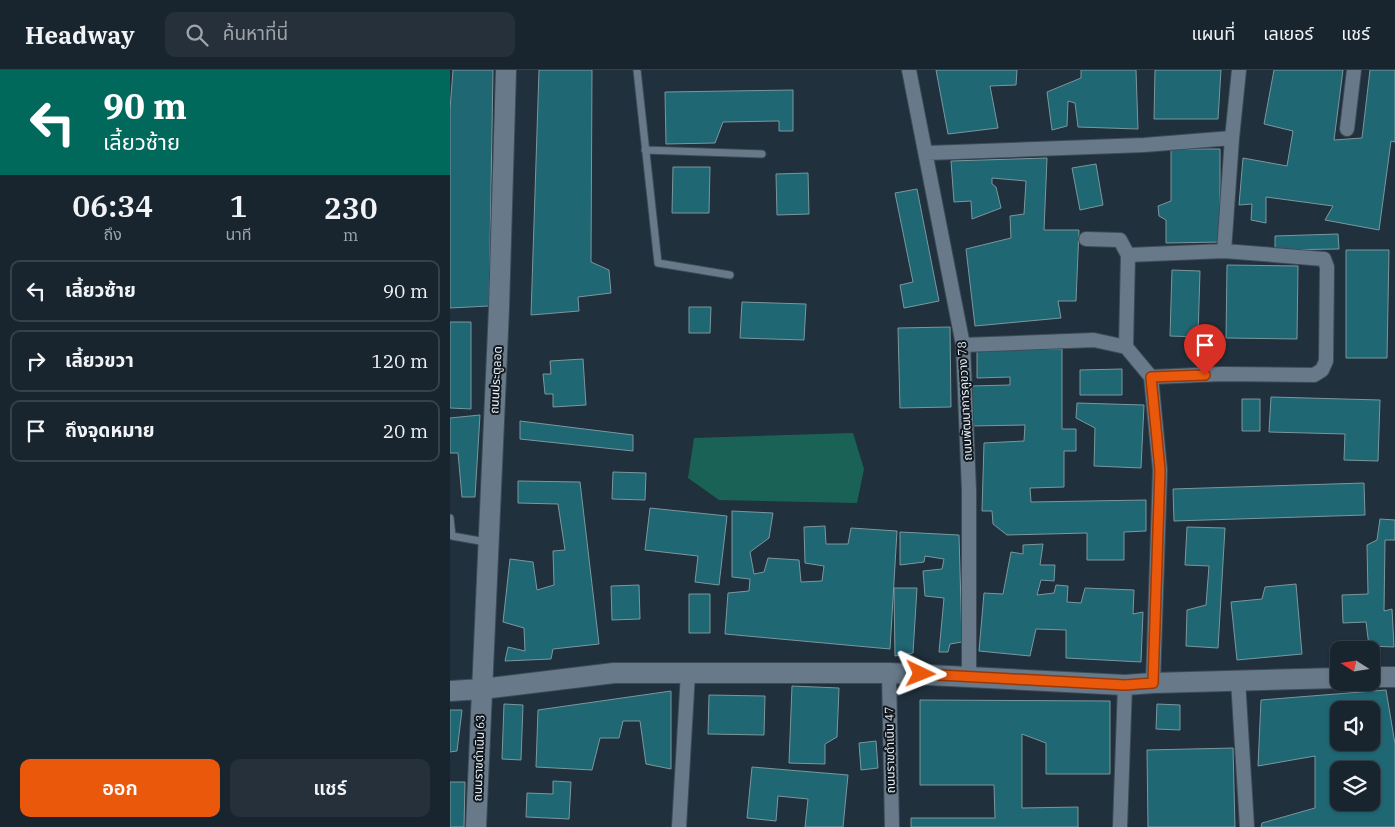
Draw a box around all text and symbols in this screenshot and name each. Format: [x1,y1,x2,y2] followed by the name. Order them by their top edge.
[165,12,515,57] search box
[25,19,135,51] text: Headway
[183,21,211,49] icon: search
[223,21,288,45] text: ค้นหาที่นี่
[1191,22,1235,45] text: แผนที่
[1263,22,1313,45] text: เลเยอร์
[1341,22,1370,45] text: แชร์
[103,83,187,129] text: 90 m
[20,90,85,155] icon: left
[103,127,180,156] text: เลี้ยวซ้าย
[72,186,153,225] text: 06:34
[229,186,247,225] text: 1
[324,188,378,227] text: 230
[104,224,122,244] text: ถึง
[225,224,251,244] text: นาที
[343,225,358,245] text: m
[22,277,50,305] icon: left
[65,278,136,302] text: เลี้ยวซ้าย
[383,279,428,303] text: 90 m
[1184,324,1226,375] pin
[1191,331,1219,359] icon: arrive
[954,341,975,461] street label: ถนนพัฒนาการคูขวาง 78
[486,346,505,414] street label: ถนนประตูลอด
[22,347,50,375] icon: right
[65,348,134,372] text: เลี้ยวขวา
[371,349,428,373] text: 120 m
[22,417,50,445] icon: arrive
[65,418,155,442] text: ถึงจุดหมาย
[383,419,428,443] text: 20 m
[1330,641,1380,691] north arrow
[1330,641,1380,811] map controls
[894,647,946,699] position arrow
[1330,701,1380,751] button: sound
[881,706,898,794] street label: ถนนราขดำเนิน 47
[469,714,488,802] street label: ถนนราขดำเนิน 63
[20,759,220,817] button: ออก
[230,759,430,817] button: แชร์
[1330,761,1380,811] button: layers

